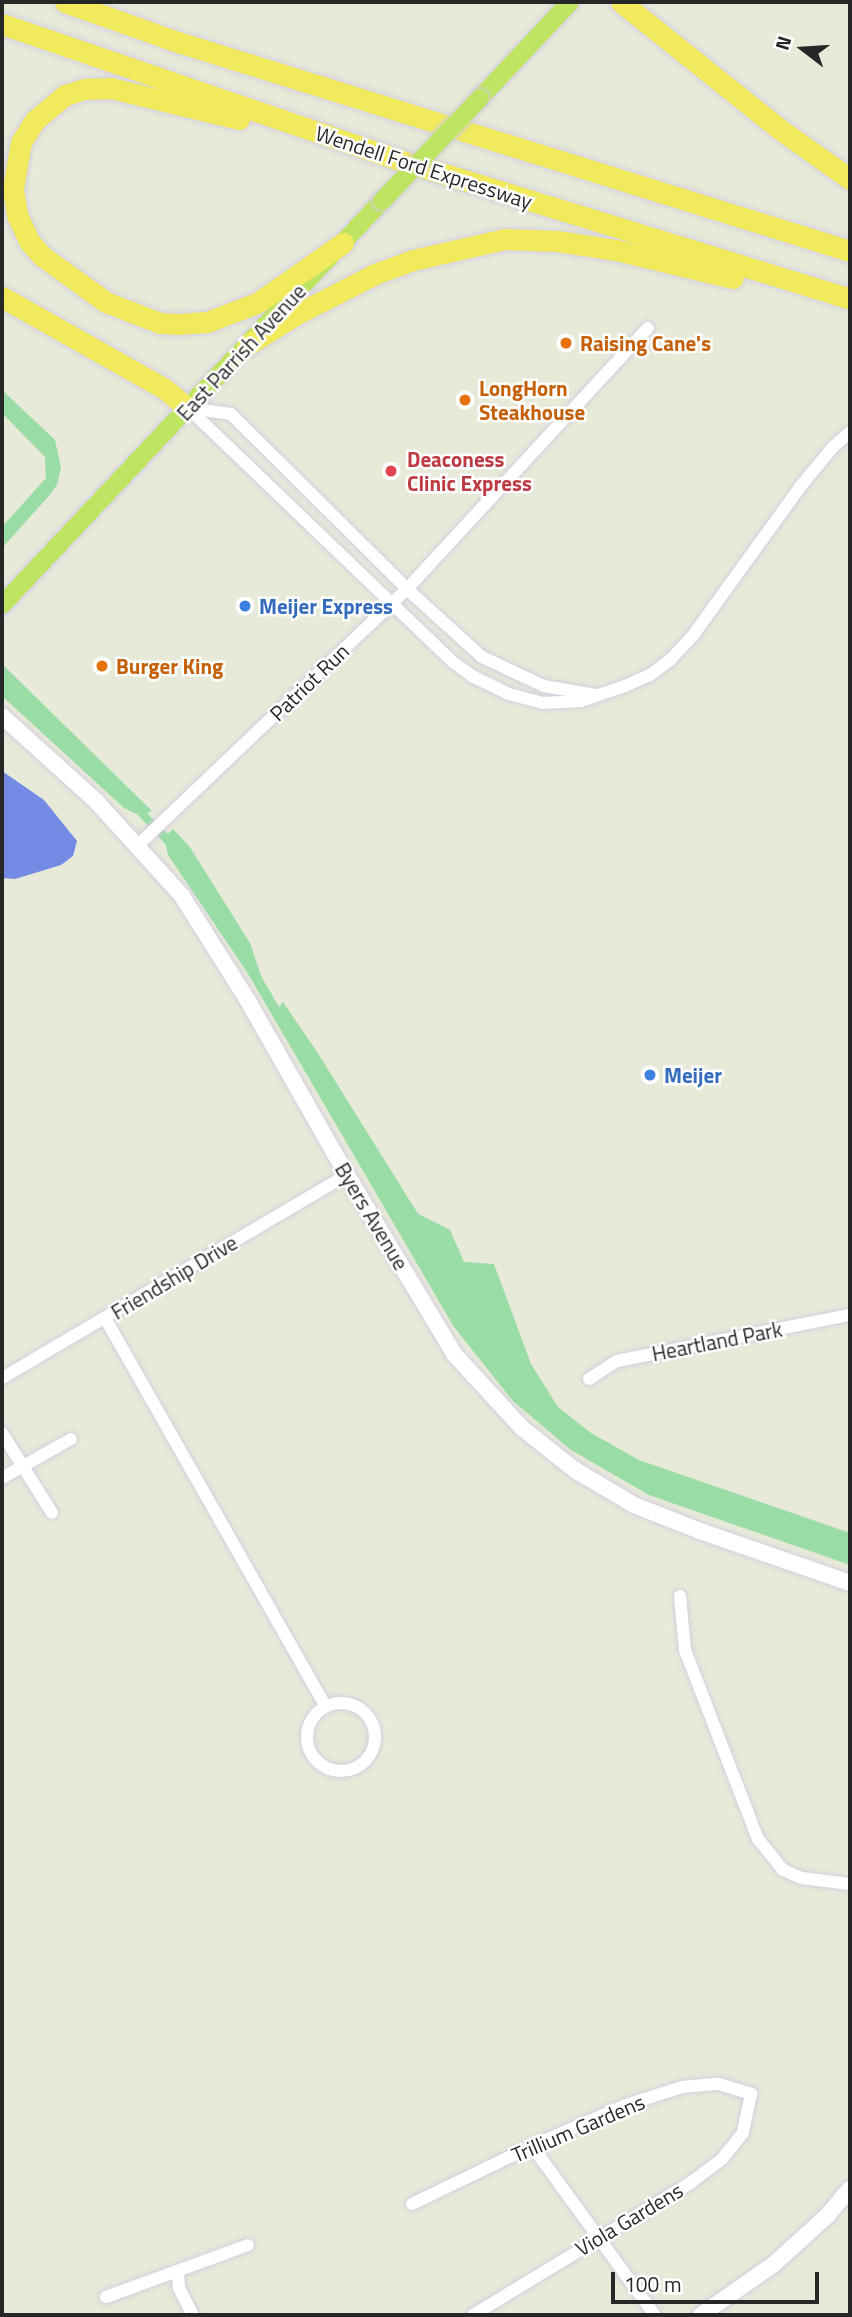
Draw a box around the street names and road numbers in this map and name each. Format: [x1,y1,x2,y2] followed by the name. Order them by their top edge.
[312,120,536,214] street label: Wendell Ford Expressway
[171,279,311,425] street label: East Parrish Avenue
[264,638,354,726] street label: Patriot Run
[330,1158,414,1274] street label: Byers Avenue
[106,1229,242,1325] street label: Friendship Drive
[650,1316,784,1366] street label: Heartland Park
[508,2089,648,2167] street label: Trillium Gardens
[571,2177,687,2261] street label: Viola Gardens

